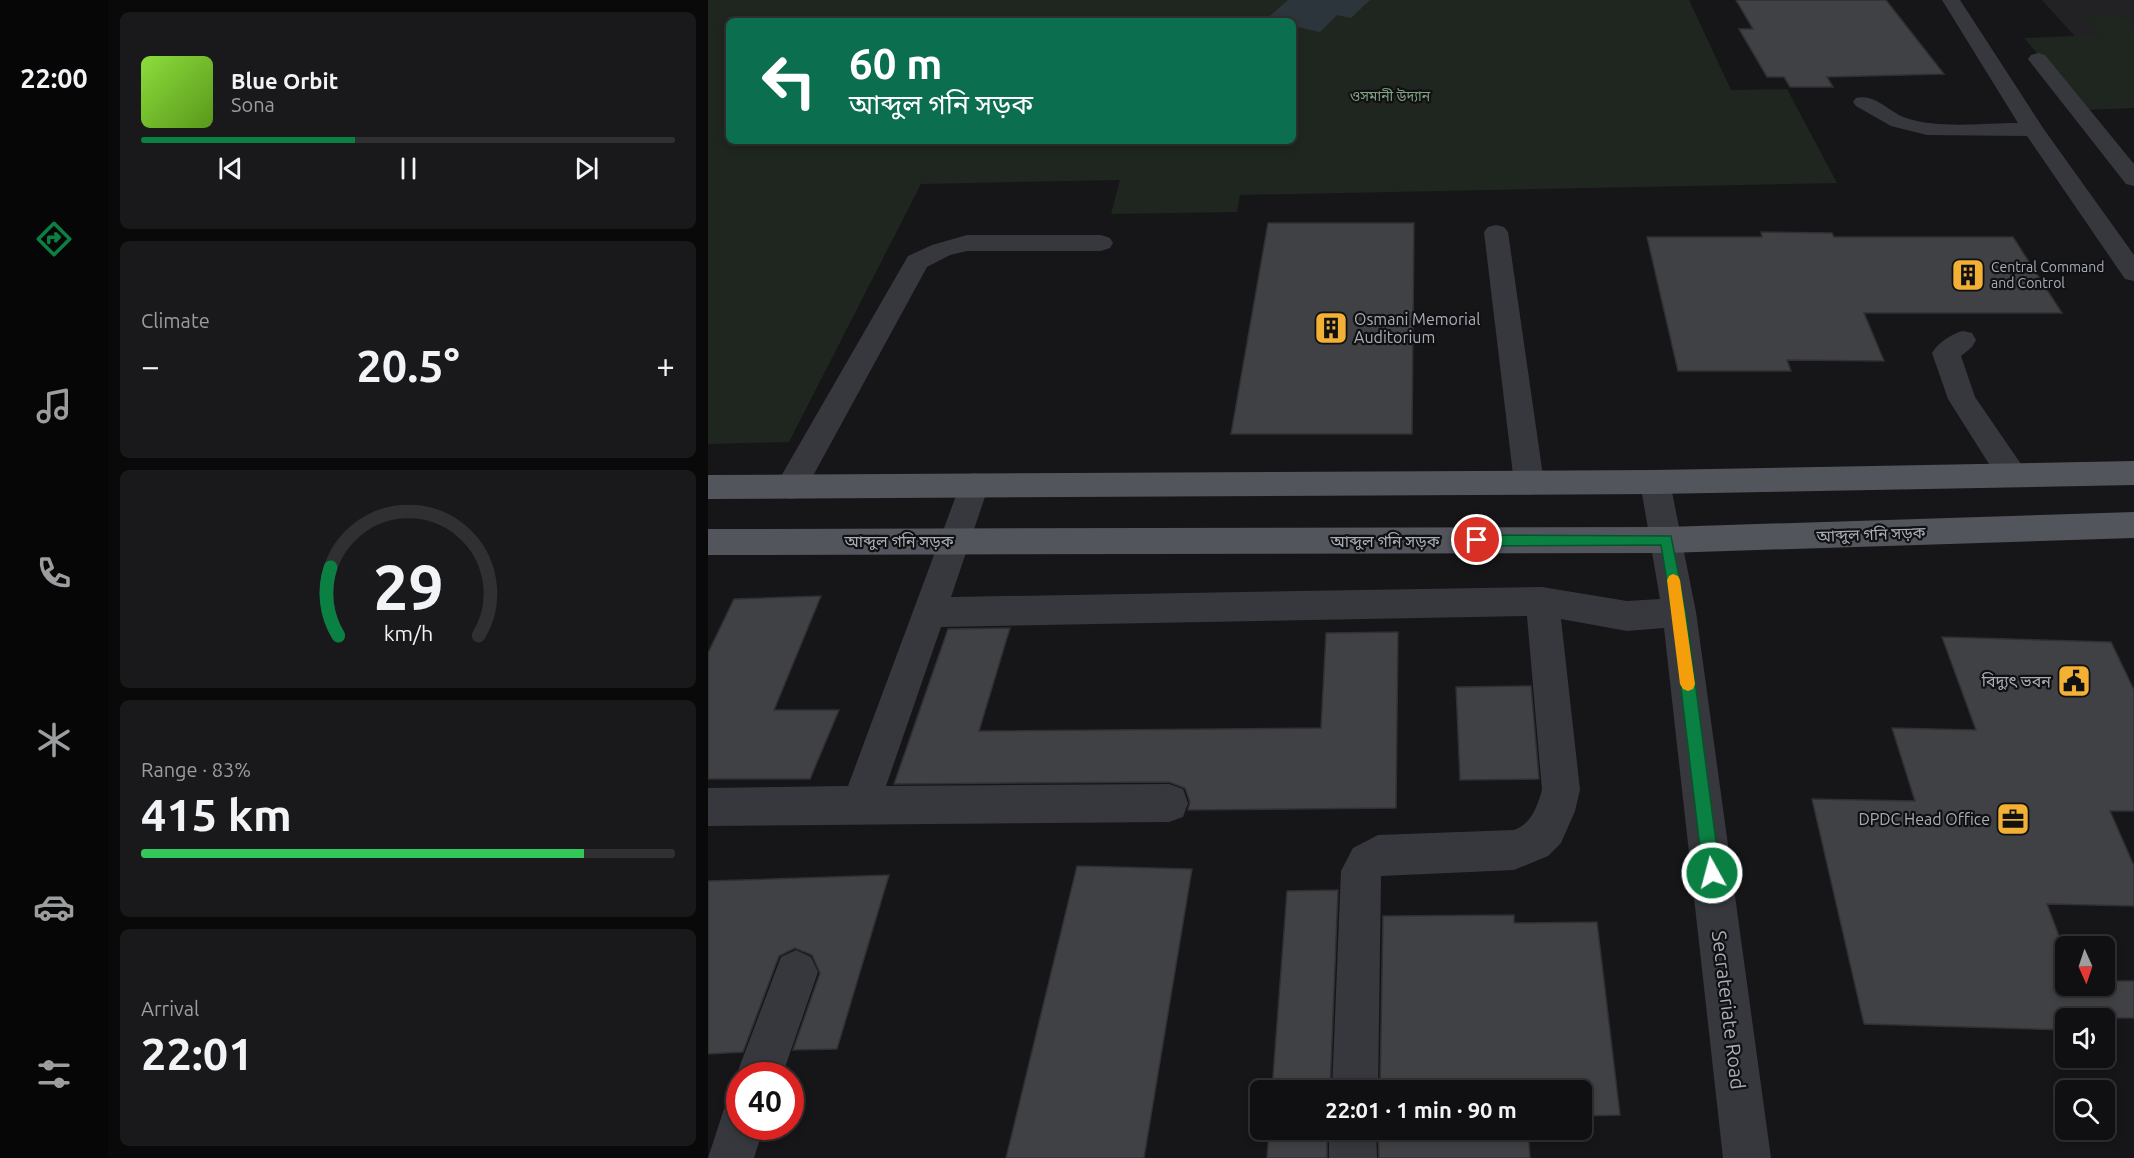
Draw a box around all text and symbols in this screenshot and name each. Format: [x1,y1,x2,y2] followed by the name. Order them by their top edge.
[849,40,943,87] text: 60 m
[750,42,828,120] icon: left
[20,63,88,93] text: 22:00
[231,68,338,93] text: Blue Orbit
[1350,88,1431,104] park label: ওসমানী উদ্যান
[849,89,1033,119] text: আব্দুল গনি সড়ক
[231,93,275,116] text: Sona
[214,152,247,185] icon: previous
[392,152,425,185] icon: pause
[570,152,603,185] icon: next
[33,218,75,260] icon: directions
[1950,257,1986,293] building icon: Central Command and Control
[1991,259,2104,291] place label: Central Command and Control
[141,309,210,332] text: Climate
[1313,310,1349,346] building icon: Osmani Memorial Auditorium
[1354,310,1480,346] place label: Osmani Memorial Auditorium
[356,340,460,391] text: 20.5°
[141,347,160,384] text: −
[656,347,675,384] text: +
[33,385,75,427] icon: music
[1451,514,1502,565] pin
[1460,523,1493,556] icon: arrive
[1815,523,1927,545] street label: আব্দুল গনি সড়ক
[843,532,955,550] street label: আব্দুল গনি সড়ক
[1329,532,1441,550] street label: আব্দুল গনি সড়ক
[33,552,75,594] icon: phone
[373,552,443,622] text: 29
[383,621,433,645] text: km/h
[2056,663,2092,699] public building icon: বিদ্যুৎ ভবন
[1981,672,2051,690] place label: বিদ্যুৎ ভবন
[33,719,75,761] icon: climate
[141,758,251,781] text: Range · 83%
[141,789,292,840] text: 415 km
[1995,801,2031,837] office icon: DPDC Head Office
[1858,810,1990,828] place label: DPDC Head Office
[1680,841,1744,905] position arrow
[33,886,75,928] icon: car
[1708,929,1750,1091] street label: Secrateriate Road
[2055,936,2115,996] north arrow
[2055,936,2115,1140] map controls
[141,997,199,1020] text: Arrival
[2055,1008,2115,1068] button: sound
[141,1028,254,1079] text: 22:01
[33,1053,75,1095] icon: filters
[726,1062,804,1140] speed limit sign: 40
[2055,1080,2115,1140] button: search
[1325,1097,1517,1122] text: 22:01 · 1 min · 90 m

